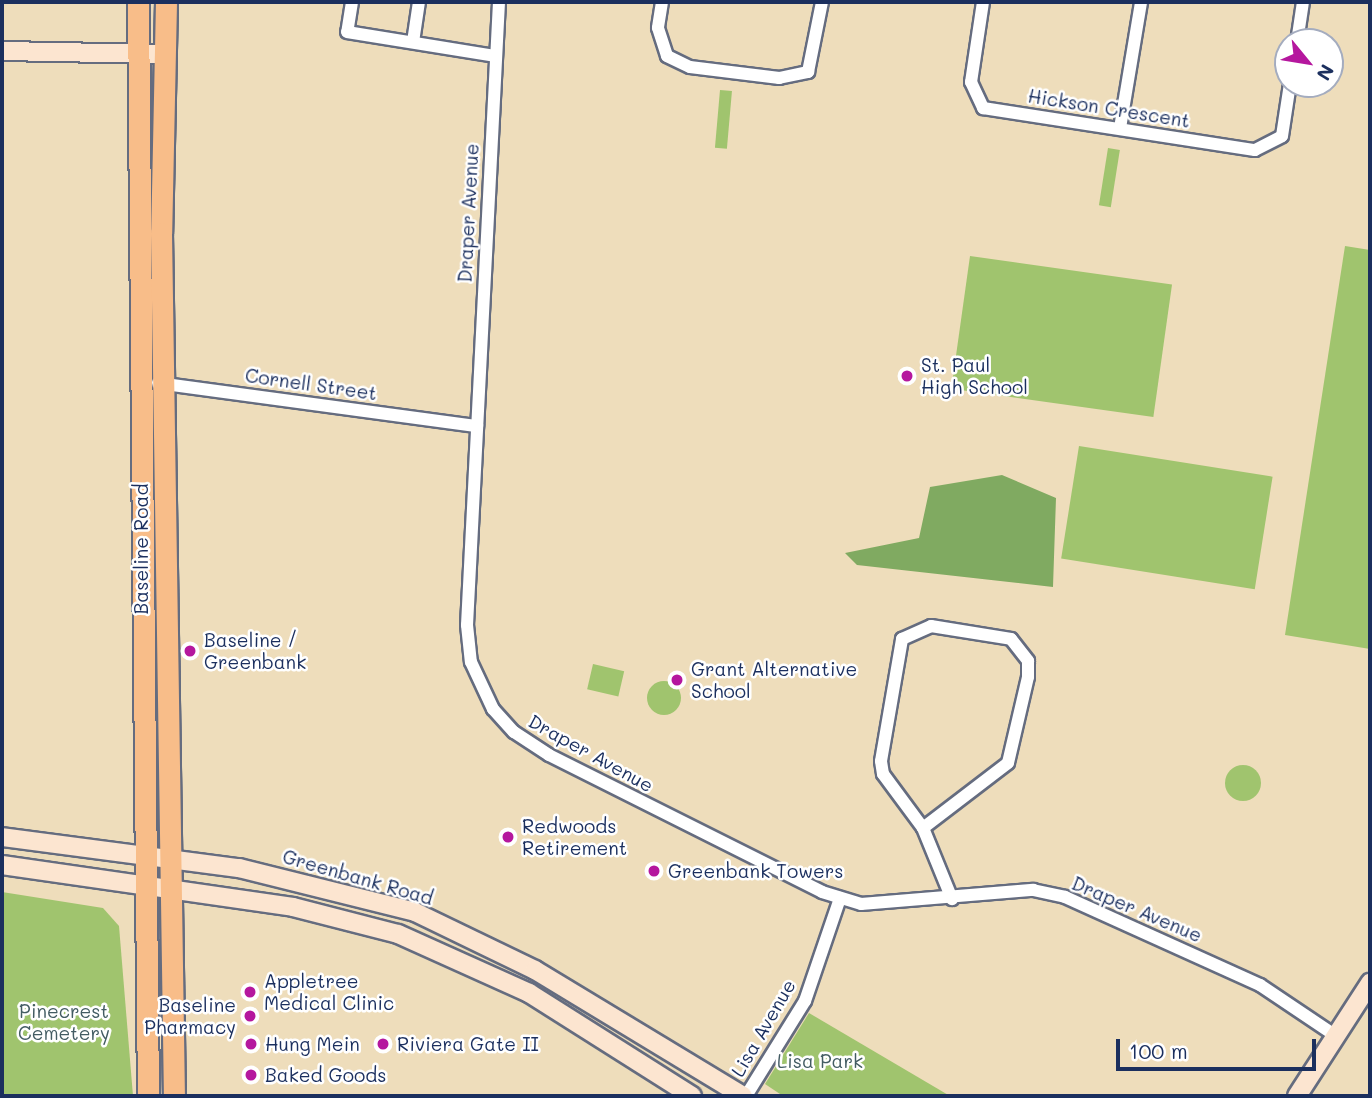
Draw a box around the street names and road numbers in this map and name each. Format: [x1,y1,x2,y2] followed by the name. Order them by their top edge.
[1026,84,1192,132] street label: Hickson Crescent
[453,143,483,283] street label: Draper Avenue
[244,363,378,405] street label: Cornell Street
[130,484,152,614] street label: Baseline Road
[525,709,657,797] street label: Draper Avenue
[280,845,436,909] street label: Greenbank Road
[1068,871,1206,947] street label: Draper Avenue
[726,975,800,1081] street label: Lisa Avenue

